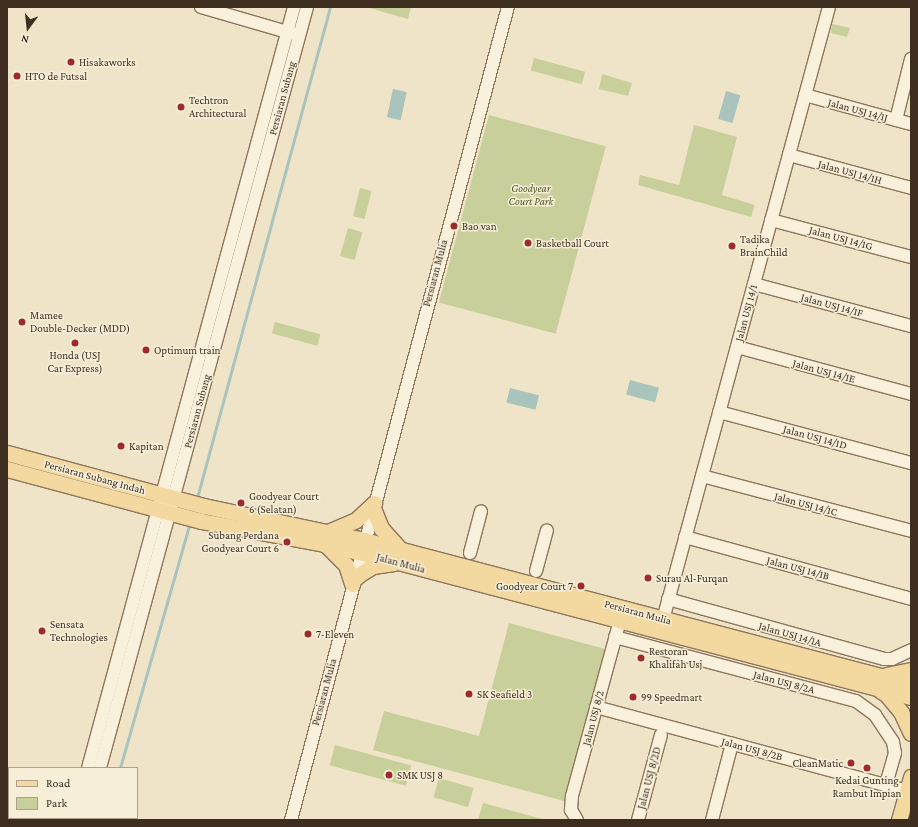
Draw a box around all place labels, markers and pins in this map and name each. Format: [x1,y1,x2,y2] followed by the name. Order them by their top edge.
[79,55,136,69] place label: Hisakaworks
[66,57,76,67] marker: Hisakaworks
[25,69,87,83] place label: HTO de Futsal
[12,71,22,81] marker: HTO de Futsal
[189,94,246,120] place label: Techtron Architectural
[176,102,186,112] marker: Techtron Architectural
[462,219,497,233] place label: Bao van
[449,221,459,231] marker: Bao van
[740,233,788,259] place label: Tadika BrainChild
[536,236,609,250] place label: Basketball Court
[523,238,533,248] marker: Basketball Court
[727,241,737,251] marker: Tadika BrainChild
[30,309,130,335] place label: Mamee Double-Decker (MDD)
[17,317,27,327] marker: Mamee Double-Decker (MDD)
[70,338,80,348] marker: Honda (USJ Car Express)
[154,343,220,357] place label: Optimum train
[141,345,151,355] marker: Optimum train
[47,349,103,375] place label: Honda (USJ Car Express)
[129,439,164,453] place label: Kapitan
[116,441,126,451] marker: Kapitan
[249,490,319,516] place label: Goodyear Court 6 (Selatan)
[236,498,246,508] marker: Goodyear Court 6 (Selatan)
[202,529,279,555] place label: Subang Perdana Goodyear Court 6
[282,537,292,547] marker: Subang Perdana Goodyear Court 6
[656,571,728,585] place label: Surau Al-Furqan
[643,573,653,583] marker: Surau Al-Furqan
[496,579,573,593] place label: Goodyear Court 7
[576,581,586,591] marker: Goodyear Court 7
[50,618,108,644] place label: Sensata Technologies
[37,626,47,636] marker: Sensata Technologies
[316,627,354,641] place label: 7-Eleven
[303,629,313,639] marker: 7-Eleven
[649,645,702,671] place label: Restoran Khalifah Usj
[636,653,646,663] marker: Restoran Khalifah Usj
[477,687,532,701] place label: SK Seafield 3
[464,689,474,699] marker: SK Seafield 3
[641,690,702,704] place label: 99 Speedmart
[628,692,638,702] marker: 99 Speedmart
[792,756,843,770] place label: CleanMatic
[846,758,856,768] marker: CleanMatic
[862,763,872,773] marker: Kedai Gunting Rambut Impian
[397,768,443,782] place label: SMK USJ 8
[384,770,394,780] marker: SMK USJ 8
[833,774,901,800] place label: Kedai Gunting Rambut Impian

